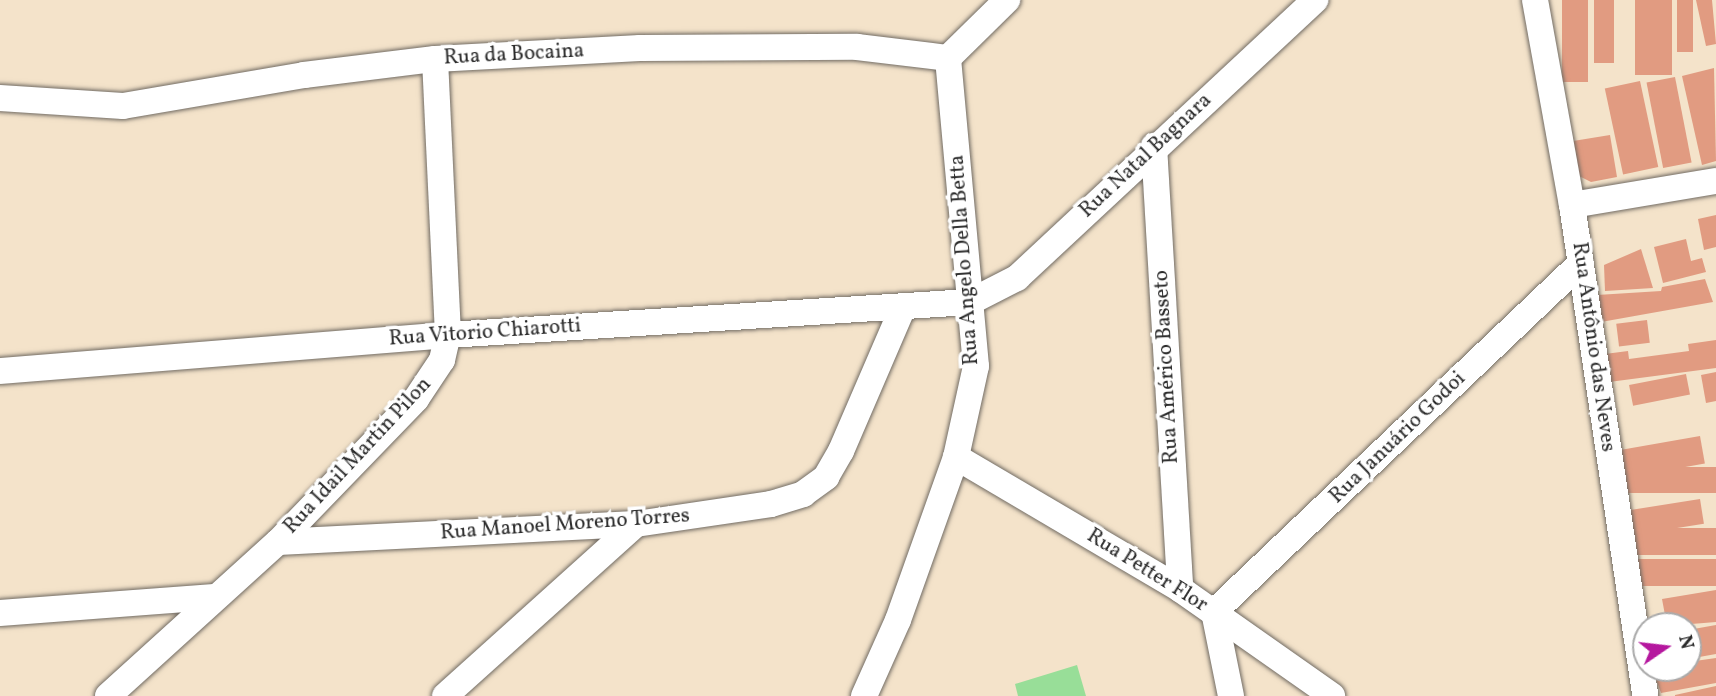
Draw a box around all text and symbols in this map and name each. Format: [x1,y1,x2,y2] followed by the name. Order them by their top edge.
[443,39,585,71] street label: Rua da Bocaina
[1075,88,1217,224] street label: Rua Natal Bagnara
[945,154,985,366] street label: Rua Angelo Della Betta
[1566,241,1620,453] street label: Rua Antônio das Neves
[1149,270,1185,464] street label: Rua Américo Basseto
[388,314,582,352] street label: Rua Vitorio Chiarotti
[1325,367,1471,509] street label: Rua Januário Godoi
[279,372,437,540] street label: Rua Idail Martin Pilon
[439,504,691,546] street label: Rua Manoel Moreno Torres
[1082,524,1212,618] street label: Rua Petter Flor
[1632,612,1702,682] north arrow
[1671,633,1700,652] text: N

